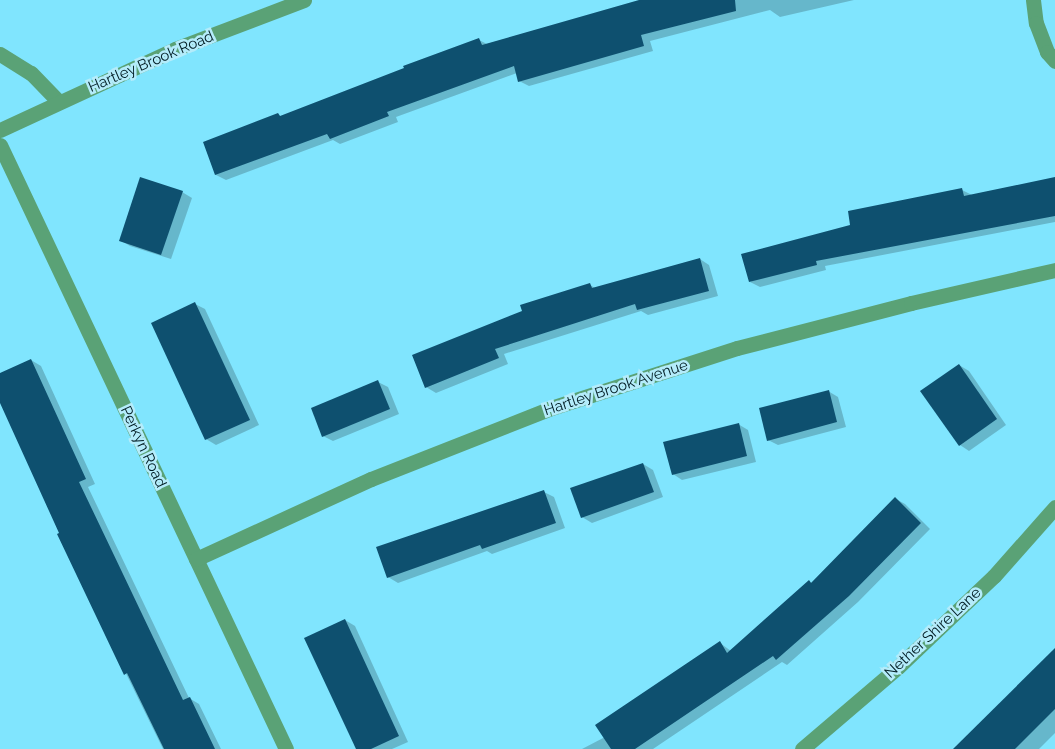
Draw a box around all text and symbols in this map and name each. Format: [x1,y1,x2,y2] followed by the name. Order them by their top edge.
[85,27,217,97] street label: Hartley Brook Road
[541,356,691,420] street label: Hartley Brook Avenue
[116,403,170,491] street label: Perkyn Road
[881,584,985,682] street label: Nether Shire Lane

